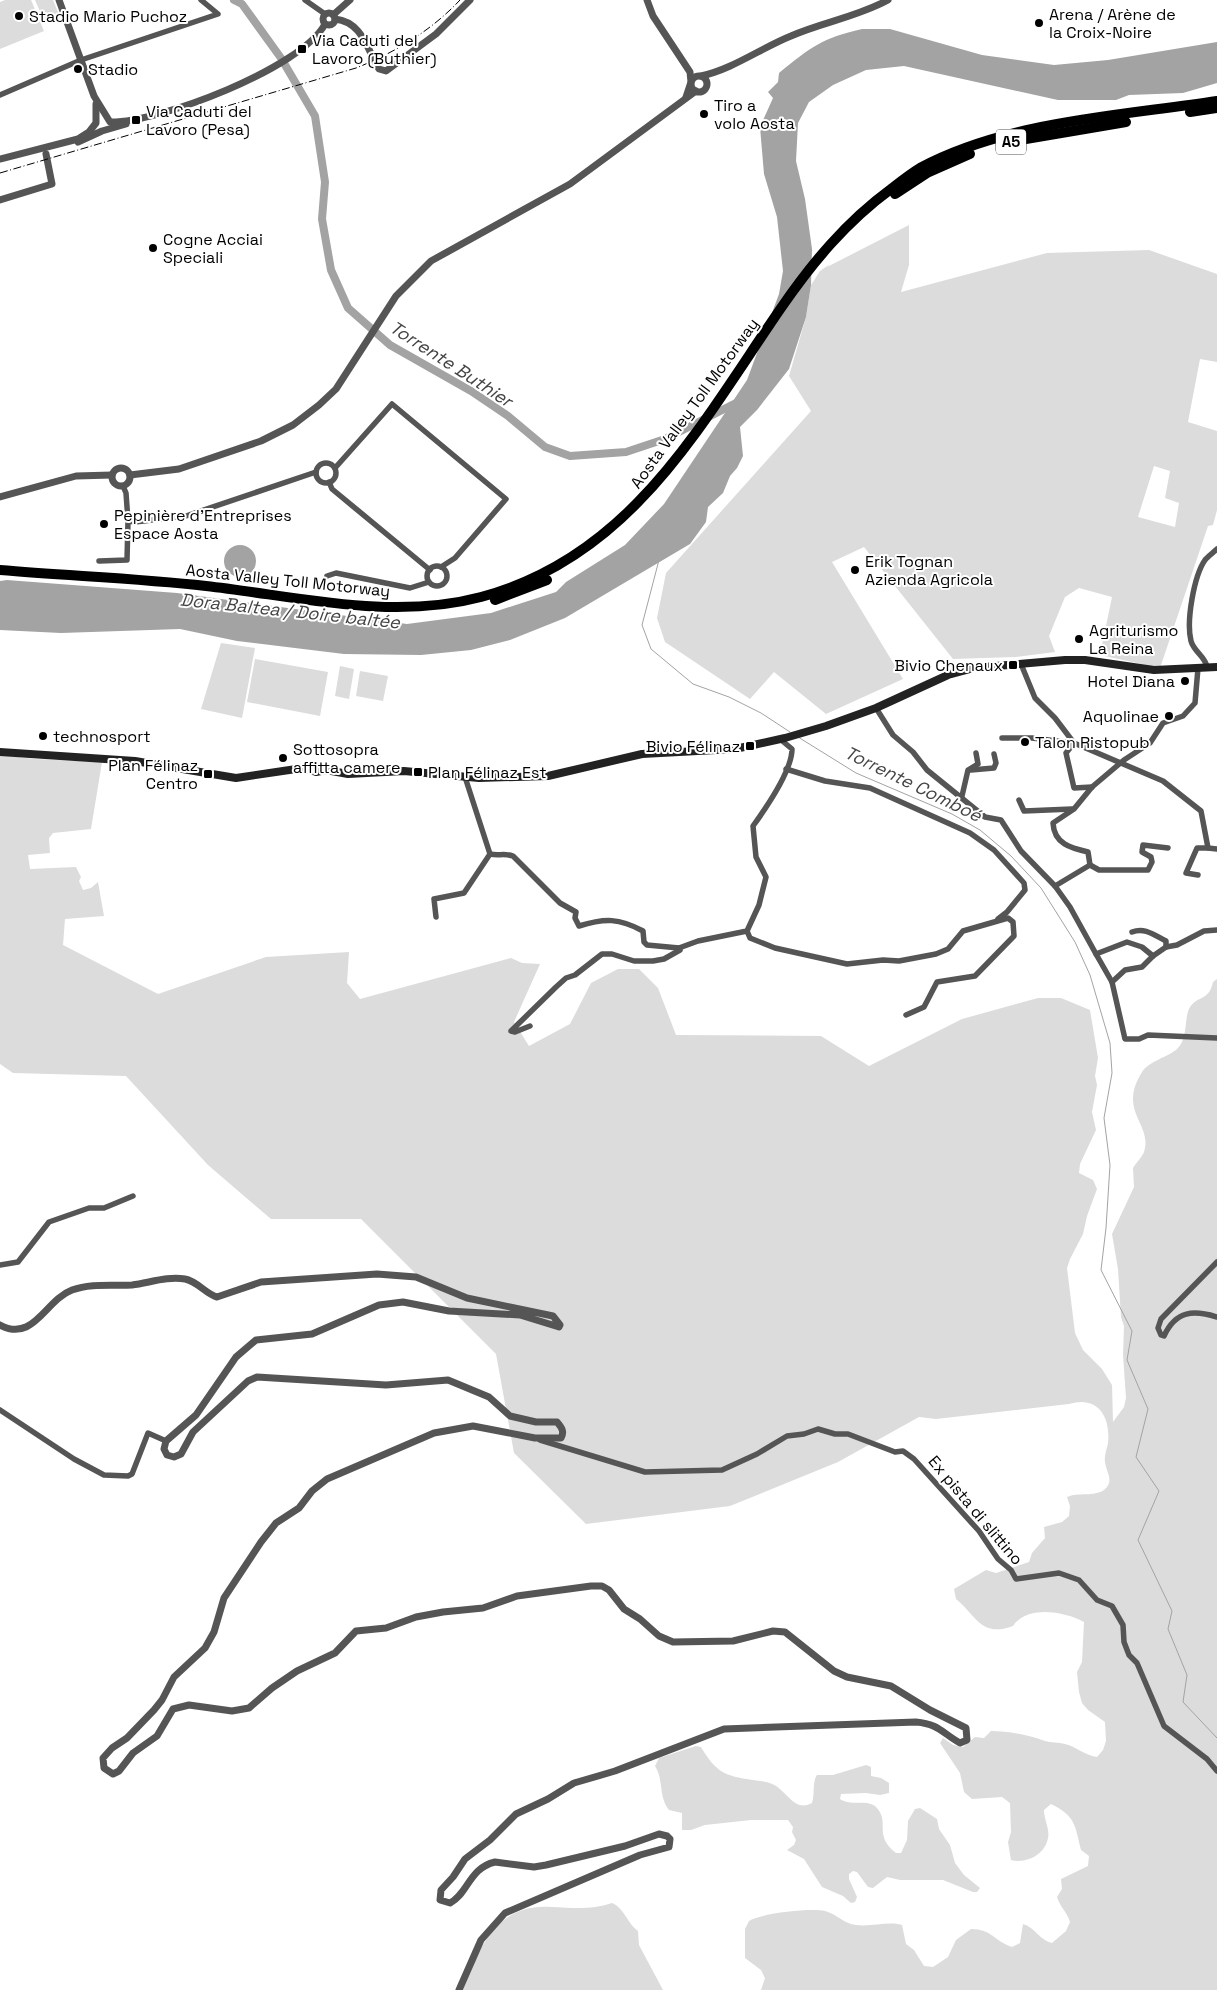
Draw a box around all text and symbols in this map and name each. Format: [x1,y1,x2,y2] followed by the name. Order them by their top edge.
[1049,4,1176,43] place label: Arena / Arène de la Croix-Noire
[29,6,187,27] place label: Stadio Mario Puchoz
[13,10,25,22] marker: Stadio Mario Puchoz
[1033,17,1045,29] marker: Arena / Arène de la Croix-Noire
[312,30,437,69] place label: Via Caduti del Lavoro (Buthier)
[296,43,308,55] marker: Via Caduti del Lavoro (Buthier)
[88,59,138,80] place label: Stadio
[72,63,84,75] marker: Stadio
[714,95,795,134] place label: Tiro a volo Aosta
[146,101,252,140] place label: Via Caduti del Lavoro (Pesa)
[698,108,710,120] marker: Tiro a volo Aosta
[130,114,142,126] marker: Via Caduti del Lavoro (Pesa)
[996,130,1026,154] road number: A5
[163,229,263,268] place label: Cogne Acciai Speciali
[147,242,159,254] marker: Cogne Acciai Speciali
[626,314,763,493] street label: Aosta Valley Toll Motorway
[386,315,519,413] water label: Torrente Buthier
[114,505,292,544] place label: Pepinière d'Entreprises Espace Aosta
[98,518,110,530] marker: Pepinière d'Entreprises Espace Aosta
[865,551,993,590] place label: Erik Tognan Azienda Agricola
[185,559,391,602] street label: Aosta Valley Toll Motorway
[849,564,861,576] marker: Erik Tognan Azienda Agricola
[179,588,402,634] water label: Dora Baltea / Doire baltée
[1089,620,1179,659] place label: Agriturismo La Reina
[1073,633,1085,645] marker: Agriturismo La Reina
[894,655,1003,676] place label: Bivio Chenaux
[1007,659,1019,671] marker: Bivio Chenaux
[1088,671,1175,692] place label: Hotel Diana
[1179,675,1191,687] marker: Hotel Diana
[1083,706,1159,727] place label: Aquolinae
[1163,710,1175,722] marker: Aquolinae
[53,726,151,747] place label: technosport
[37,730,49,742] marker: technosport
[1035,732,1150,753] place label: Talon Ristopub
[646,736,740,757] place label: Bivio Félinaz
[1019,736,1031,748] marker: Talon Ristopub
[293,739,400,778] place label: Sottosopra affitta camere
[744,740,756,752] marker: Bivio Félinaz
[841,740,987,827] water label: Torrente Comboé
[277,752,289,764] marker: Sottosopra affitta camere
[108,755,198,794] place label: Plan Félinaz Centro
[428,762,547,783] place label: Plan Félinaz Est
[412,766,424,778] marker: Plan Félinaz Est
[202,768,214,780] marker: Plan Félinaz Centro
[924,1451,1028,1569] street label: Ex pista di slittino

